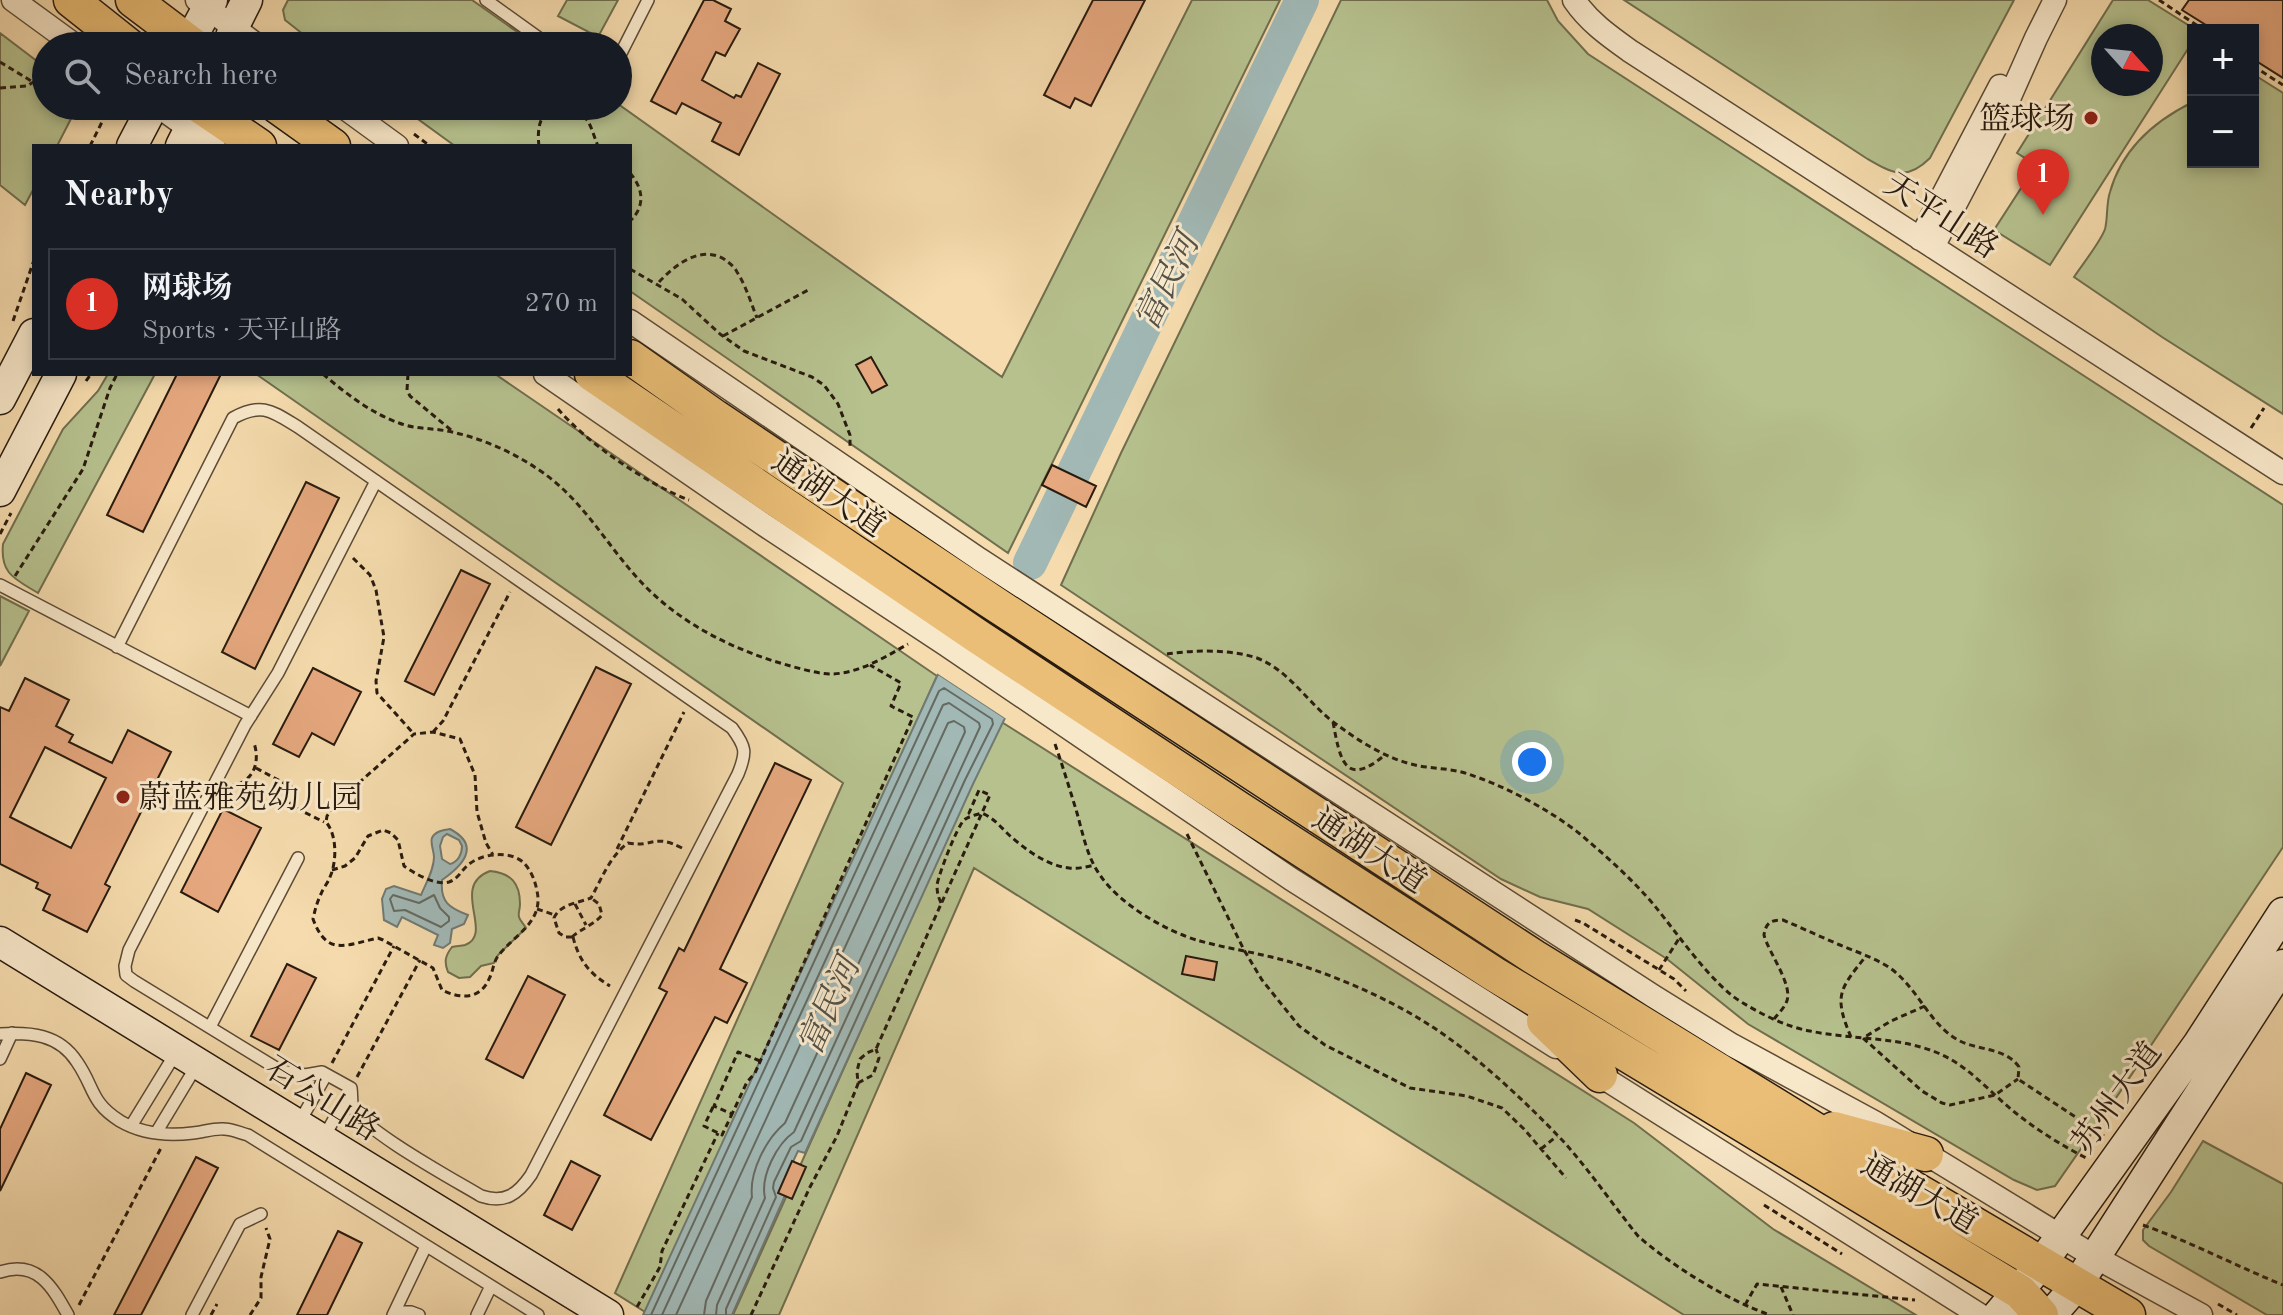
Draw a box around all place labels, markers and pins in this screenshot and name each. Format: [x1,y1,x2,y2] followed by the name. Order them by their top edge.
[1979,102,2075,137] place label: 篮球场
[2082,109,2100,127] marker: 篮球场
[2017,149,2069,215] pin: 1
[139,780,363,816] place label: 蔚蓝雅苑幼儿园
[114,788,132,806] marker: 蔚蓝雅苑幼儿园

